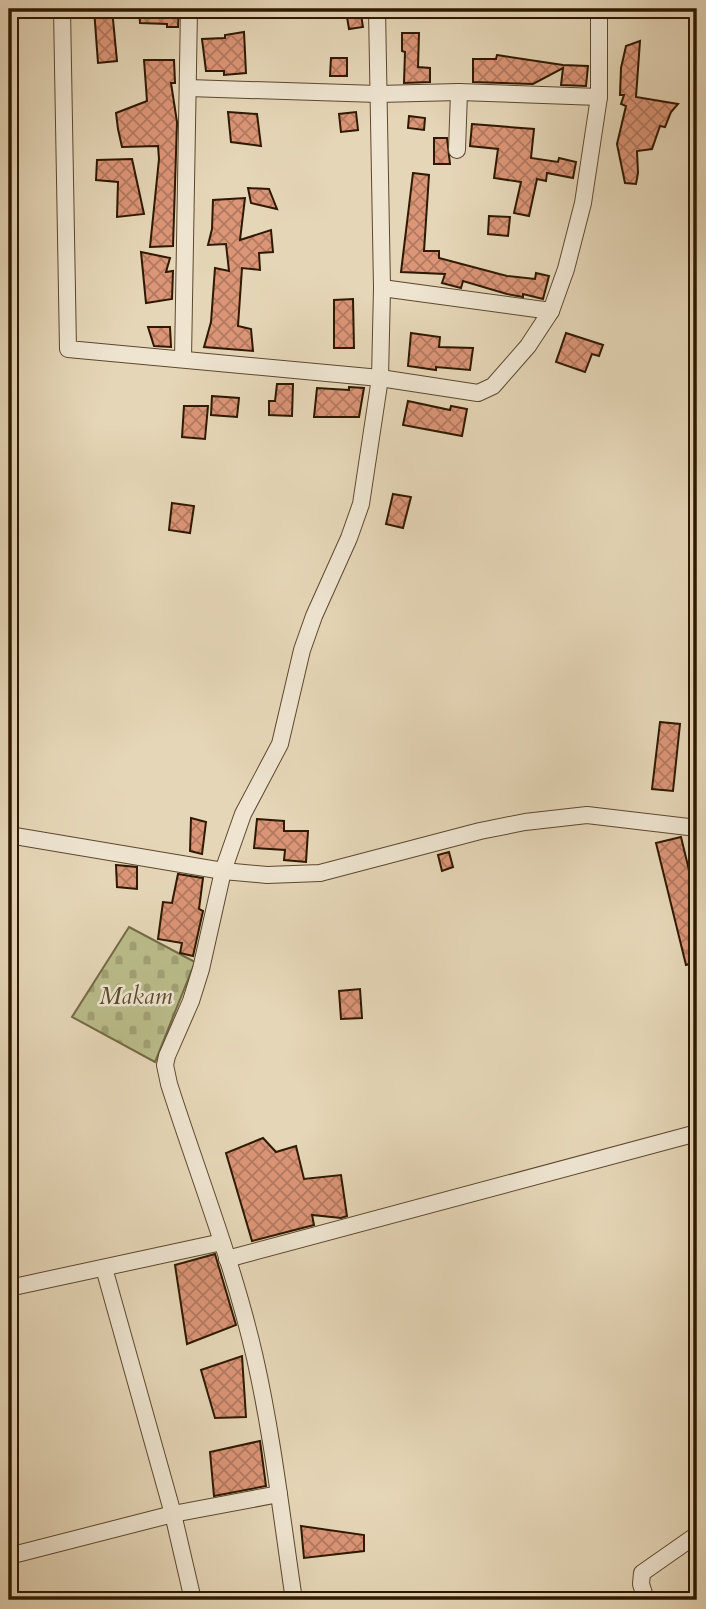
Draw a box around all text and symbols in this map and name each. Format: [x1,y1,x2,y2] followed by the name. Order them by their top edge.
[99,980,173,1013] park label: Makam

